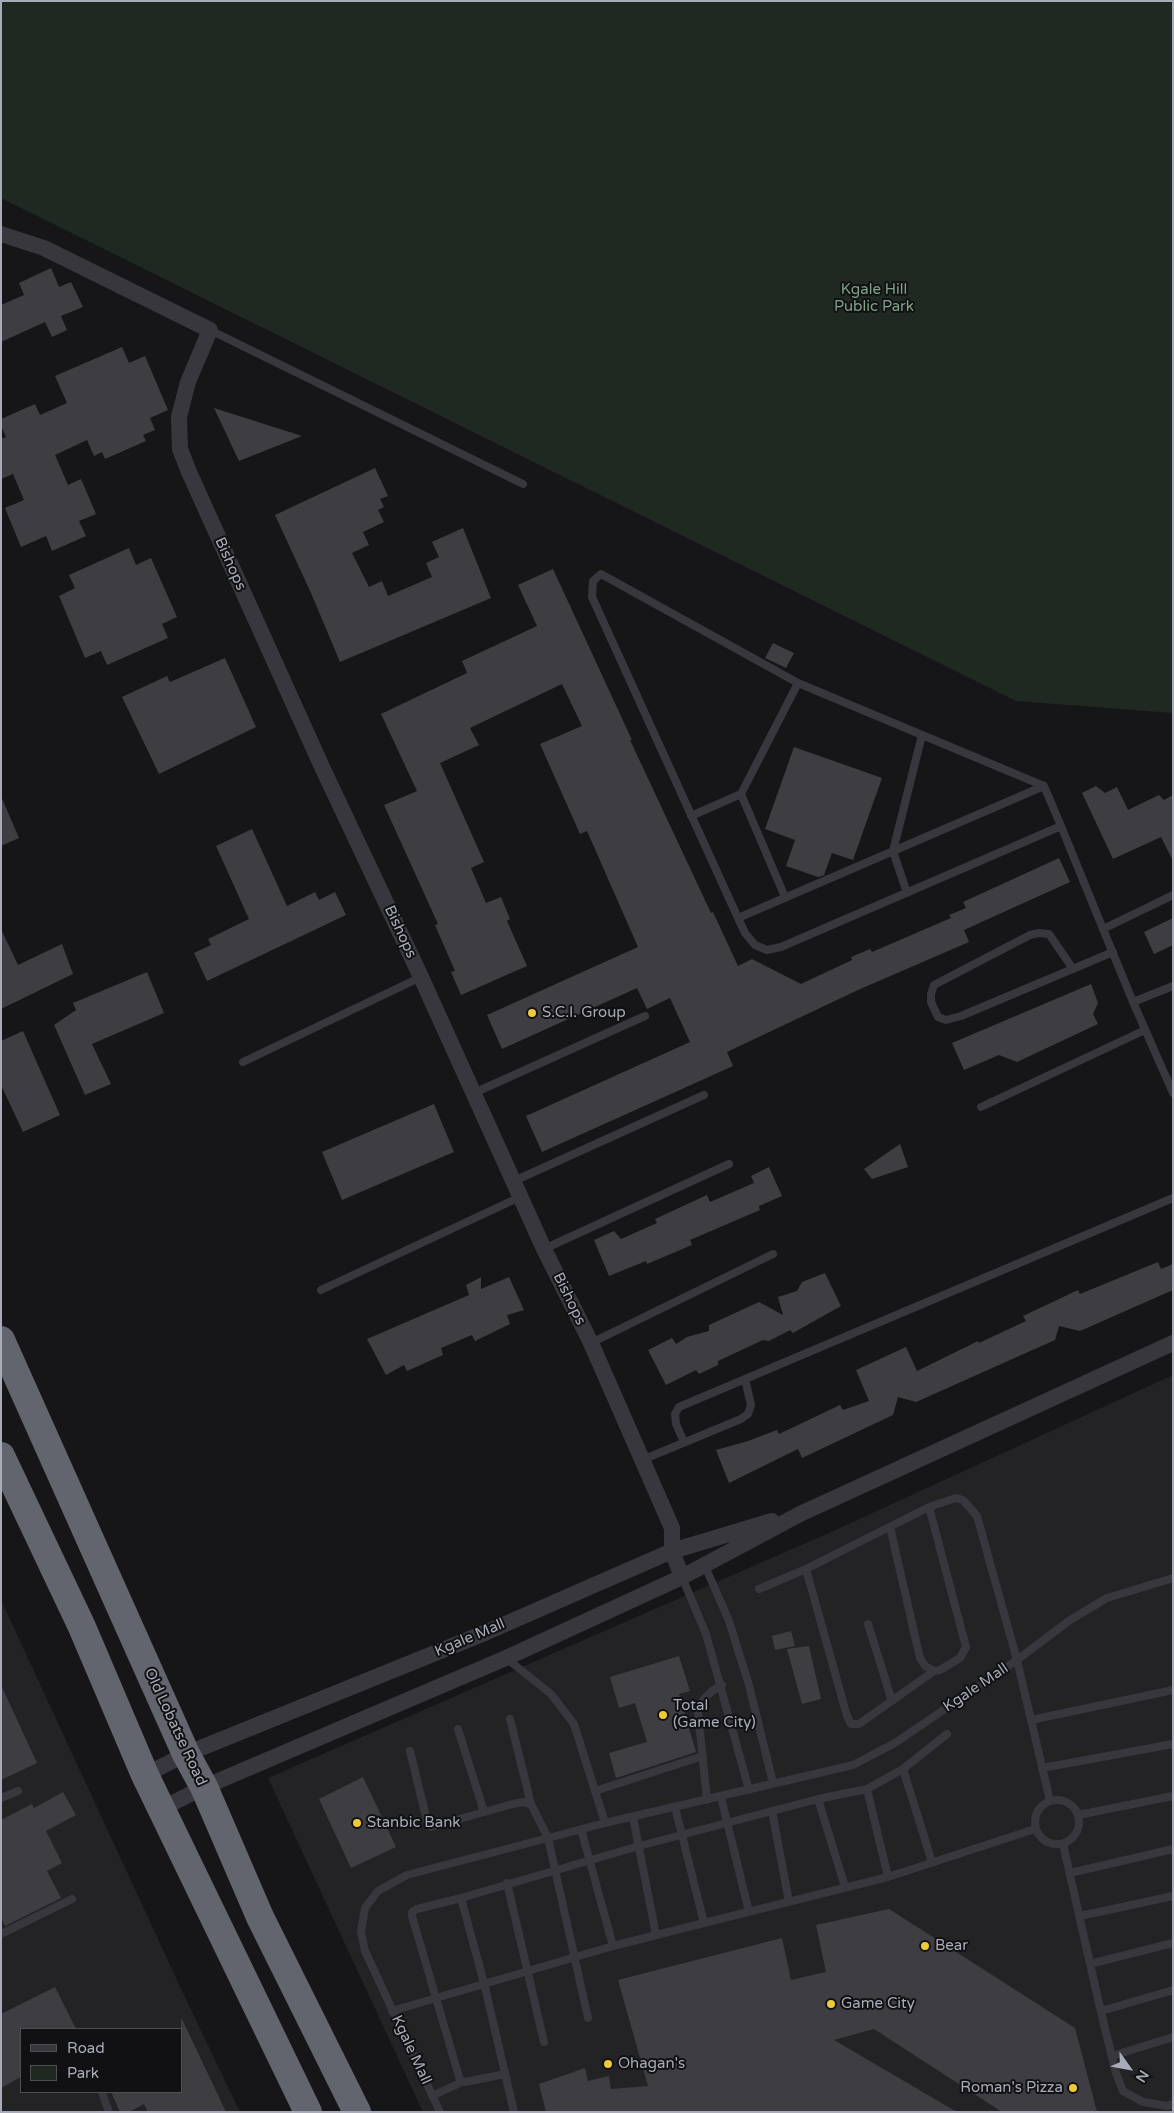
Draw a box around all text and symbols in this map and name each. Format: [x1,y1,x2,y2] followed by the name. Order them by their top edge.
[834,281,914,316] park label: Kgale Hill Public Park
[210,535,250,593] street label: Bishops
[380,903,420,961] street label: Bishops
[542,1004,626,1022] place label: S.C.I. Group
[526,1007,538,1019] marker: S.C.I. Group
[549,1270,589,1328] street label: Bishops
[432,1615,508,1661] street label: Kgale Mall
[940,1660,1012,1716] street label: Kgale Mall
[140,1665,210,1789] street label: Old Lobatse Road
[673,1697,756,1732] place label: Total (Game City)
[657,1709,669,1721] marker: Total (Game City)
[367,1814,460,1832] place label: Stanbic Bank
[351,1817,363,1829] marker: Stanbic Bank
[935,1937,968,1955] place label: Bear
[919,1940,931,1952] marker: Bear
[841,1995,915,2013] place label: Game City
[825,1998,837,2010] marker: Game City
[387,2012,435,2088] street label: Kgale Mall
[20,2028,182,2093] legend
[67,2039,105,2057] text: Road
[1104,2043,1154,2093] north arrow
[618,2055,685,2073] place label: Ohagan's
[602,2058,614,2070] marker: Ohagan's
[67,2064,99,2082] text: Park
[1132,2067,1152,2085] text: N
[960,2079,1063,2097] place label: Roman's Pizza
[1067,2082,1079,2094] marker: Roman's Pizza

